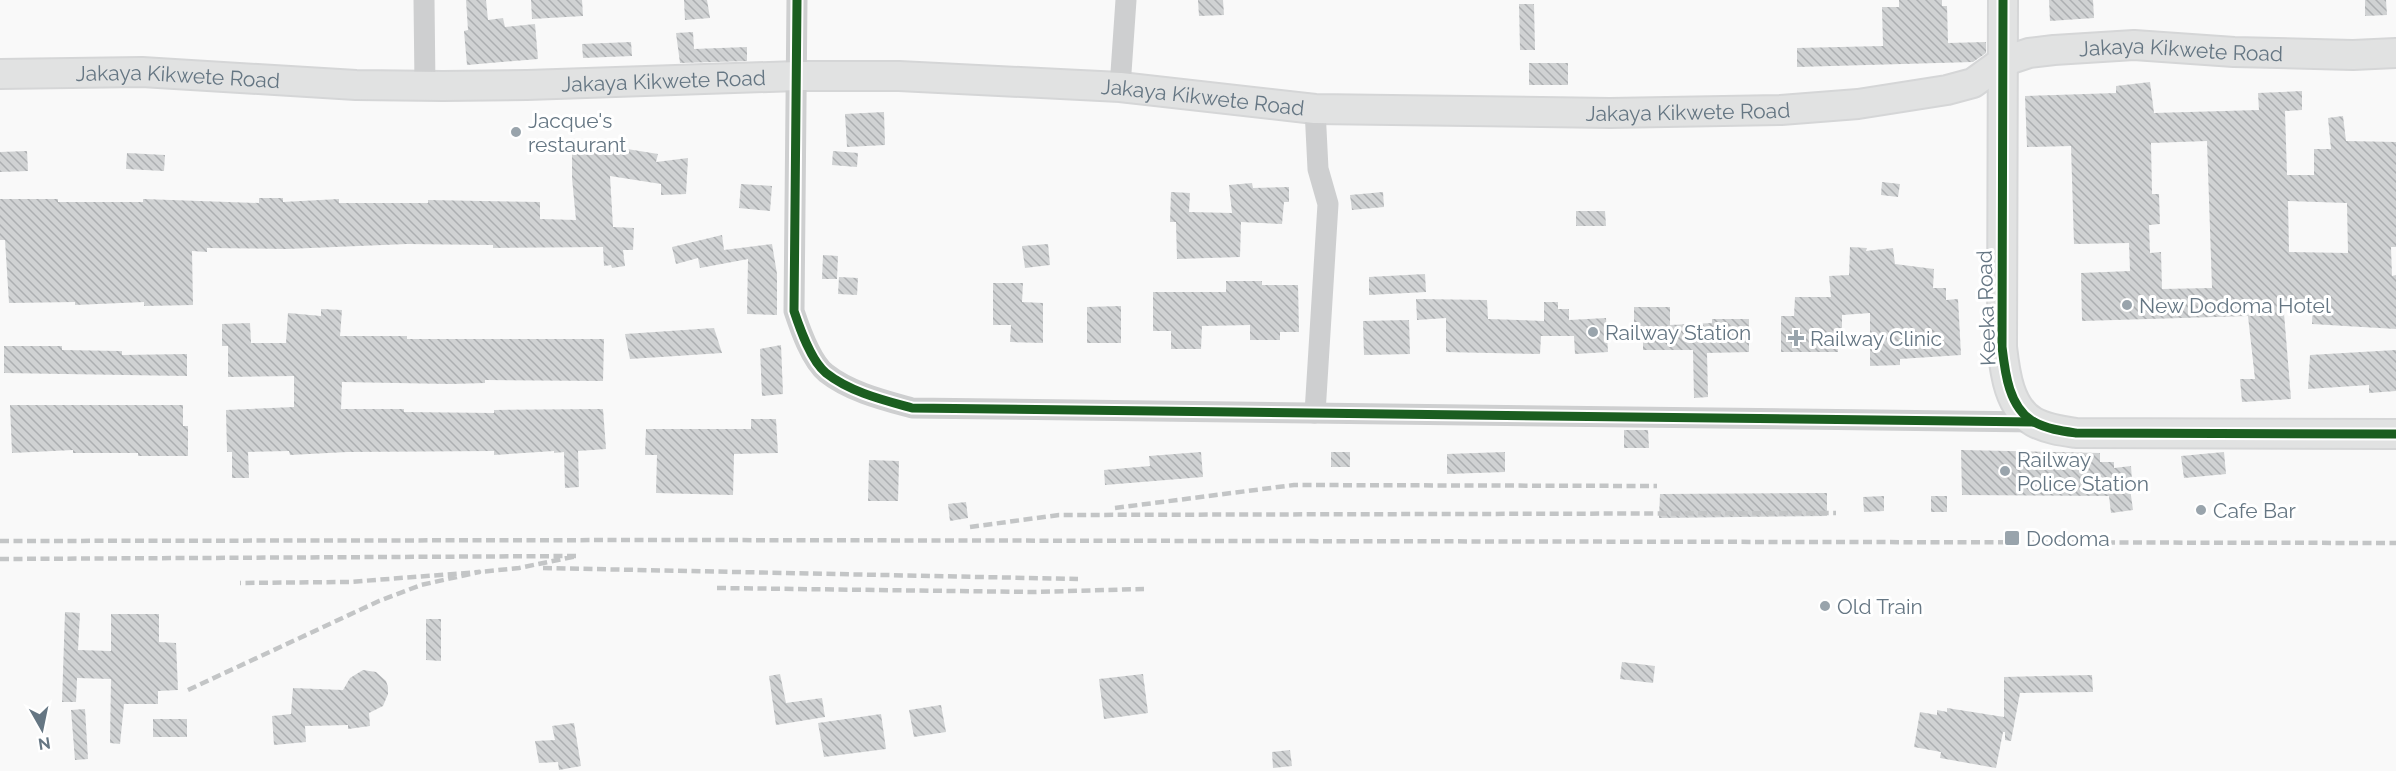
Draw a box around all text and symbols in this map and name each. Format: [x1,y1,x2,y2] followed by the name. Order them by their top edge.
[2078,32,2283,66] street label: Jakaya Kikwete Road
[75,60,281,93] street label: Jakaya Kikwete Road
[561,65,766,96] street label: Jakaya Kikwete Road
[1100,74,1306,120] street label: Jakaya Kikwete Road
[1585,97,1791,126] street label: Jakaya Kikwete Road
[528,108,626,157] place label: Jacque's restaurant
[509,125,523,139] marker: Jacque's restaurant
[1971,250,2001,366] street label: Keeka Road
[2139,293,2331,318] place label: New Dodoma Hotel
[2120,298,2134,312] marker: New Dodoma Hotel
[1605,320,1751,345] place label: Railway Station
[1586,325,1600,339] marker: Railway Station
[1810,326,1942,351] place label: Railway Clinic
[1787,329,1805,347] marker: Railway Clinic
[2017,447,2149,496] place label: Railway Police Station
[1998,464,2012,478] marker: Railway Police Station
[2213,498,2296,523] place label: Cafe Bar
[2194,503,2208,517] marker: Cafe Bar
[2026,526,2110,551] place label: Dodoma
[2003,529,2021,547] marker: Dodoma
[1837,594,1923,619] place label: Old Train
[1818,599,1832,613] marker: Old Train
[12,699,72,759] north arrow
[37,733,52,754] text: N

